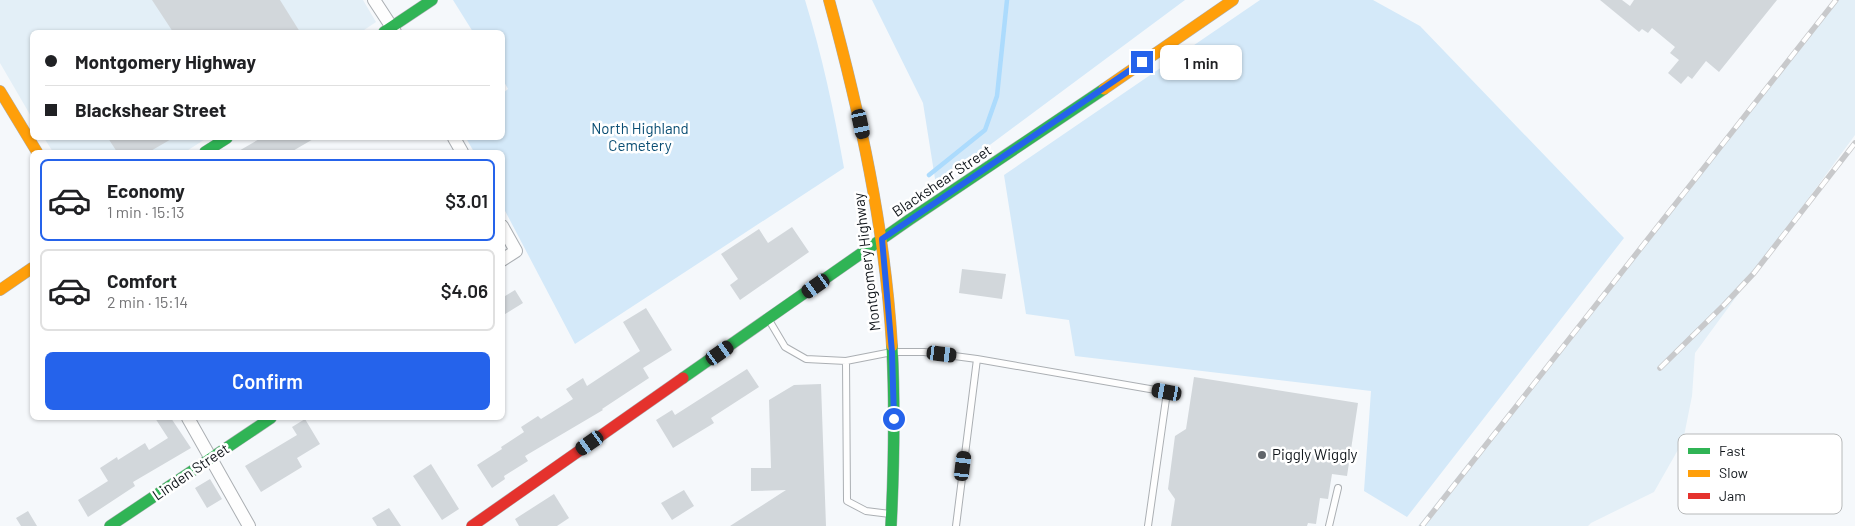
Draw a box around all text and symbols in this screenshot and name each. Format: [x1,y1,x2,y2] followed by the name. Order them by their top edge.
[1160,44,1242,80] callout: 1 min
[75,50,256,73] text: Montgomery Highway
[1131,51,1153,73] route end
[1184,53,1218,72] text: 1 min
[75,98,226,121] text: Blackshear Street
[850,108,871,140] car
[591,119,689,154] park label: North Highland Cemetery
[888,140,995,220] street label: Blackshear Street
[47,178,92,223] icon: car
[107,179,185,202] text: Economy
[445,189,488,212] text: $3.01
[849,192,883,332] street label: Montgomery Highway
[107,202,185,221] text: 1 min · 15:13
[47,268,92,313] icon: car
[107,269,177,292] text: Comfort
[799,271,832,301] car
[441,279,488,302] text: $4.06
[107,292,188,311] text: 2 min · 15:14
[703,338,736,368] car
[926,345,957,363] car
[45,352,490,410] button: Confirm
[1150,382,1183,402] car
[883,408,905,430] route start
[573,428,606,458] car
[1678,434,1842,514] legend
[149,439,232,503] street label: Linden Street
[1719,442,1745,459] text: Fast
[1272,445,1358,463] place label: Piggly Wiggly
[1256,449,1268,461] marker: Piggly Wiggly
[953,450,972,482] car
[1719,464,1748,481] text: Slow
[1719,487,1746,504] text: Jam

